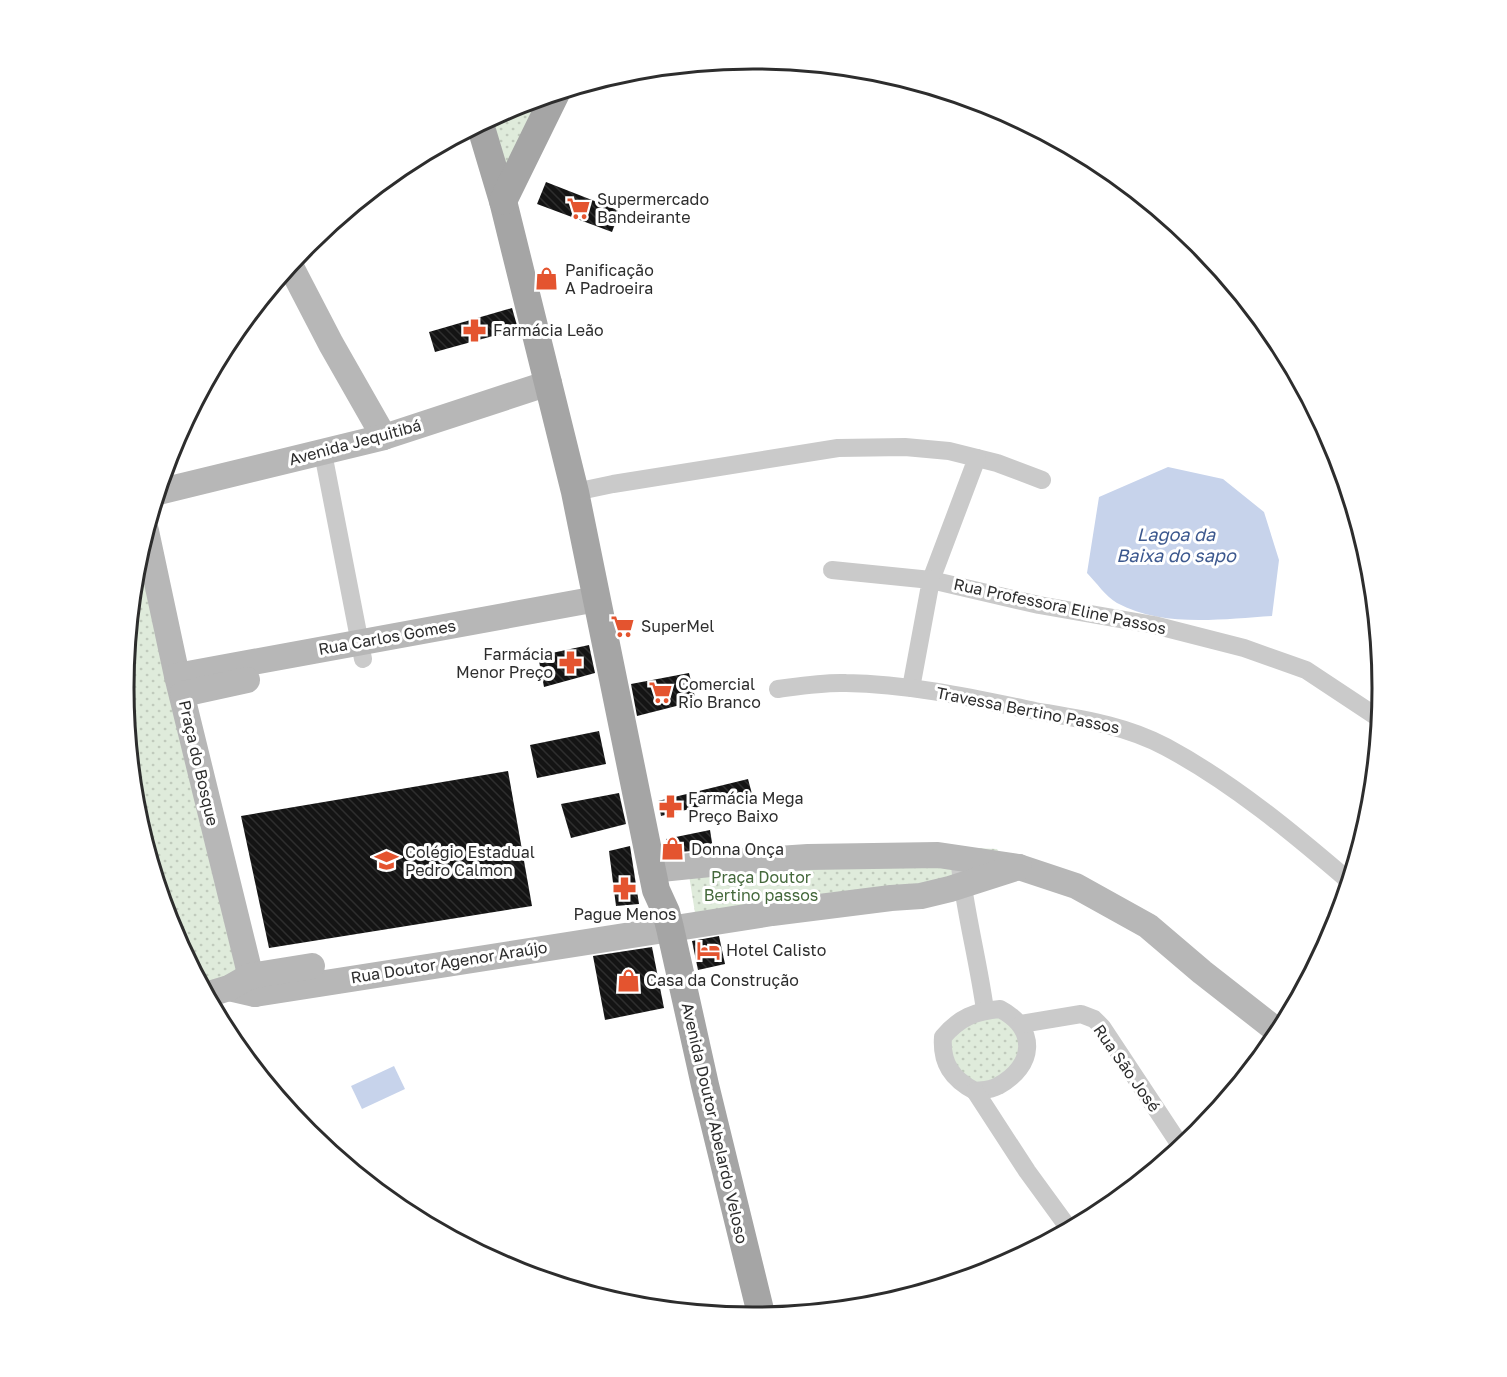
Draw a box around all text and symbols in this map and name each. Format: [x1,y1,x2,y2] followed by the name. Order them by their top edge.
[597,189,709,227] place label: Supermercado Bandeirante
[566,195,592,221] supermarket icon: Supermercado Bandeirante
[565,260,654,298] place label: Panificação A Padroeira
[534,266,560,292] shop icon: Panificação A Padroeira
[462,317,488,343] pharmacy icon: Farmácia Leão
[493,320,604,340] place label: Farmácia Leão
[287,415,423,469] street label: Avenida Jequitibá
[1116,523,1237,566] water label: Lagoa da Baixa do sapo
[952,574,1168,638] street label: Rua Professora Eline Passos
[610,613,636,639] supermarket icon: SuperMel
[317,615,457,659] street label: Rua Carlos Gomes
[641,616,714,636] place label: SuperMel
[456,644,553,682] place label: Farmácia Menor Preço
[558,650,584,676] pharmacy icon: Farmácia Menor Preço
[678,674,761,712] place label: Comercial Rio Branco
[647,680,673,706] supermarket icon: Comercial Rio Branco
[935,682,1121,738] street label: Travessa Bertino Passos
[175,698,223,828] street label: Praça do Bosque
[688,788,804,826] place label: Farmácia Mega Preço Baixo
[657,794,683,820] pharmacy icon: Farmácia Mega Preço Baixo
[660,836,686,862] shop icon: Donna Onça
[691,839,784,859] place label: Donna Onça
[405,842,535,880] place label: Colégio Estadual Pedro Calmon
[374,848,400,874] school or university icon: Colégio Estadual Pedro Calmon
[704,867,818,905] park label: Praça Doutor Bertino passos
[612,876,638,902] pharmacy icon: Pague Menos
[573,904,677,924] place label: Pague Menos
[349,937,549,987] street label: Rua Doutor Agenor Araújo
[695,937,721,963] hotel icon: Hotel Calisto
[726,940,826,960] place label: Hotel Calisto
[615,967,641,993] shop icon: Casa da Construção
[646,970,799,990] place label: Casa da Construção
[678,1001,752,1245] street label: Avenida Doutor Abelardo Veloso
[1089,1020,1165,1116] street label: Rua São José

